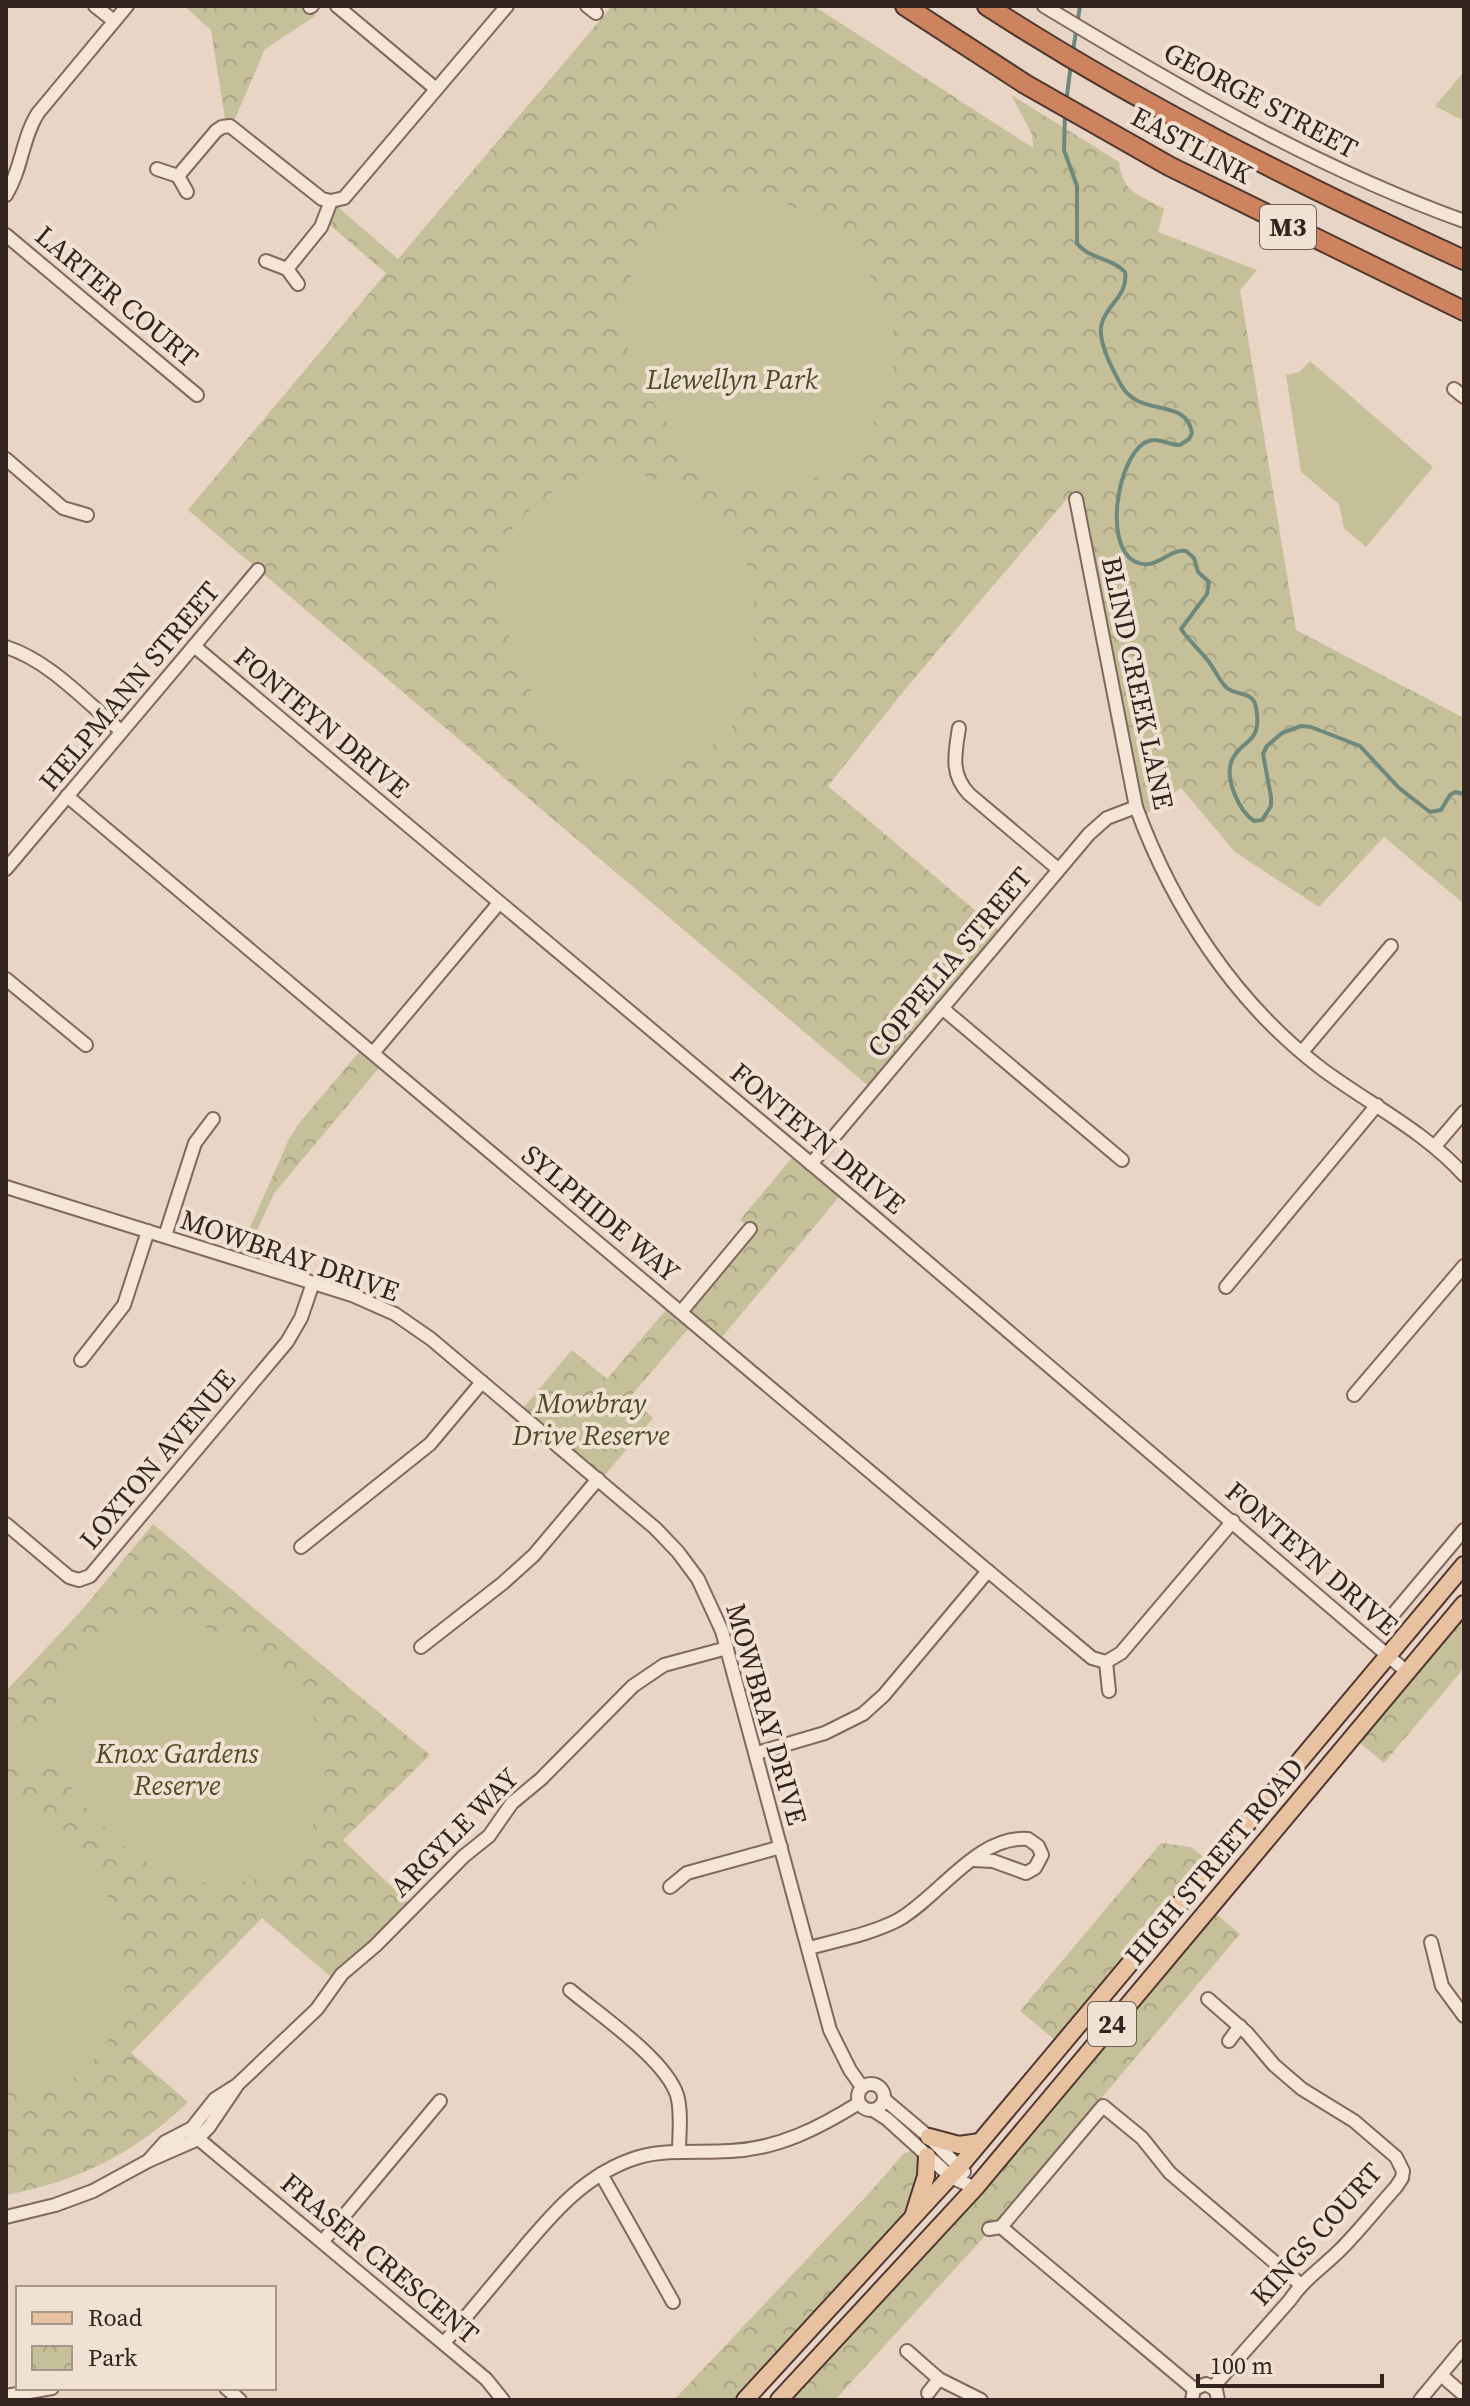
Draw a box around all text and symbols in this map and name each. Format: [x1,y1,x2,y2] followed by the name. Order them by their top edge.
[1157,33,1365,167] street label: GEORGE STREET
[1125,97,1259,193] street label: EASTLINK
[1260,205,1316,249] road number: M3
[27,217,207,375] street label: LARTER COURT
[645,360,818,398] park label: Llewellyn Park
[1093,553,1183,813] street label: BLIND CREEK LANE
[30,573,228,799] street label: HELPMANN STREET
[227,638,417,806] street label: FONTEYN DRIVE
[858,859,1040,1065] street label: COPPELIA STREET
[723,1054,913,1222] street label: FONTEYN DRIVE
[514,1136,688,1290] street label: SYLPHIDE WAY
[176,1200,404,1310] street label: MOWBRAY DRIVE
[70,1361,244,1557] street label: LOXTON AVENUE
[511,1384,670,1454] park label: Mowbray Drive Reserve
[1218,1472,1406,1644] street label: FONTEYN DRIVE
[717,1599,817,1829] street label: MOWBRAY DRIVE
[95,1734,259,1804] park label: Knox Gardens Reserve
[1116,1749,1312,1973] street label: HIGH STREET ROAD
[381,1759,527,1905] street label: ARGYLE WAY
[1088,2002,1136,2046] road number: 24
[1242,2154,1390,2314] street label: KINGS COURT
[273,2164,487,2352] street label: FRASER CRESCENT
[16,2286,276,2390] legend
[88,2301,143,2334] text: Road
[1198,2338,1382,2388] scale bar
[88,2341,138,2374] text: Park
[1210,2349,1273,2382] text: 100 m

